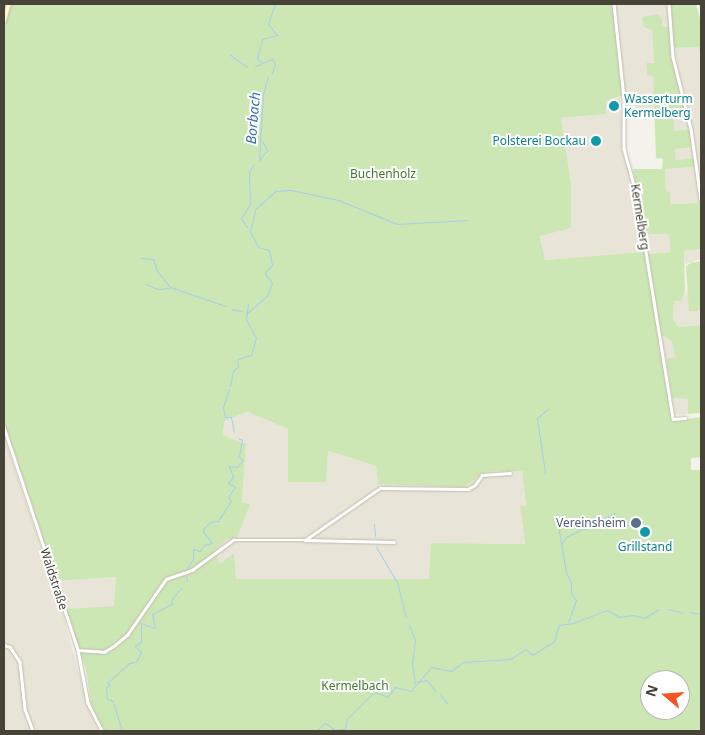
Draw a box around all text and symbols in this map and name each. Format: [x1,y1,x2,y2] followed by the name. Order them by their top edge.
[242,91,264,145] water label: Borbach
[624,92,693,120] place label: Wasserturm Kermelberg
[608,100,620,112] marker: Wasserturm Kermelberg
[492,134,586,148] place label: Polsterei Bockau
[590,135,602,147] marker: Polsterei Bockau
[350,167,416,181] park label: Buchenholz
[628,183,652,251] street label: Kermelberg
[556,516,626,530] place label: Vereinsheim
[630,517,642,529] marker: Vereinsheim
[639,526,651,538] marker: Grillstand
[618,540,672,554] place label: Grillstand
[37,546,71,612] street label: Waldstraße
[640,670,690,720] north arrow
[321,679,389,693] park label: Kermelbach
[640,682,662,699] text: N

